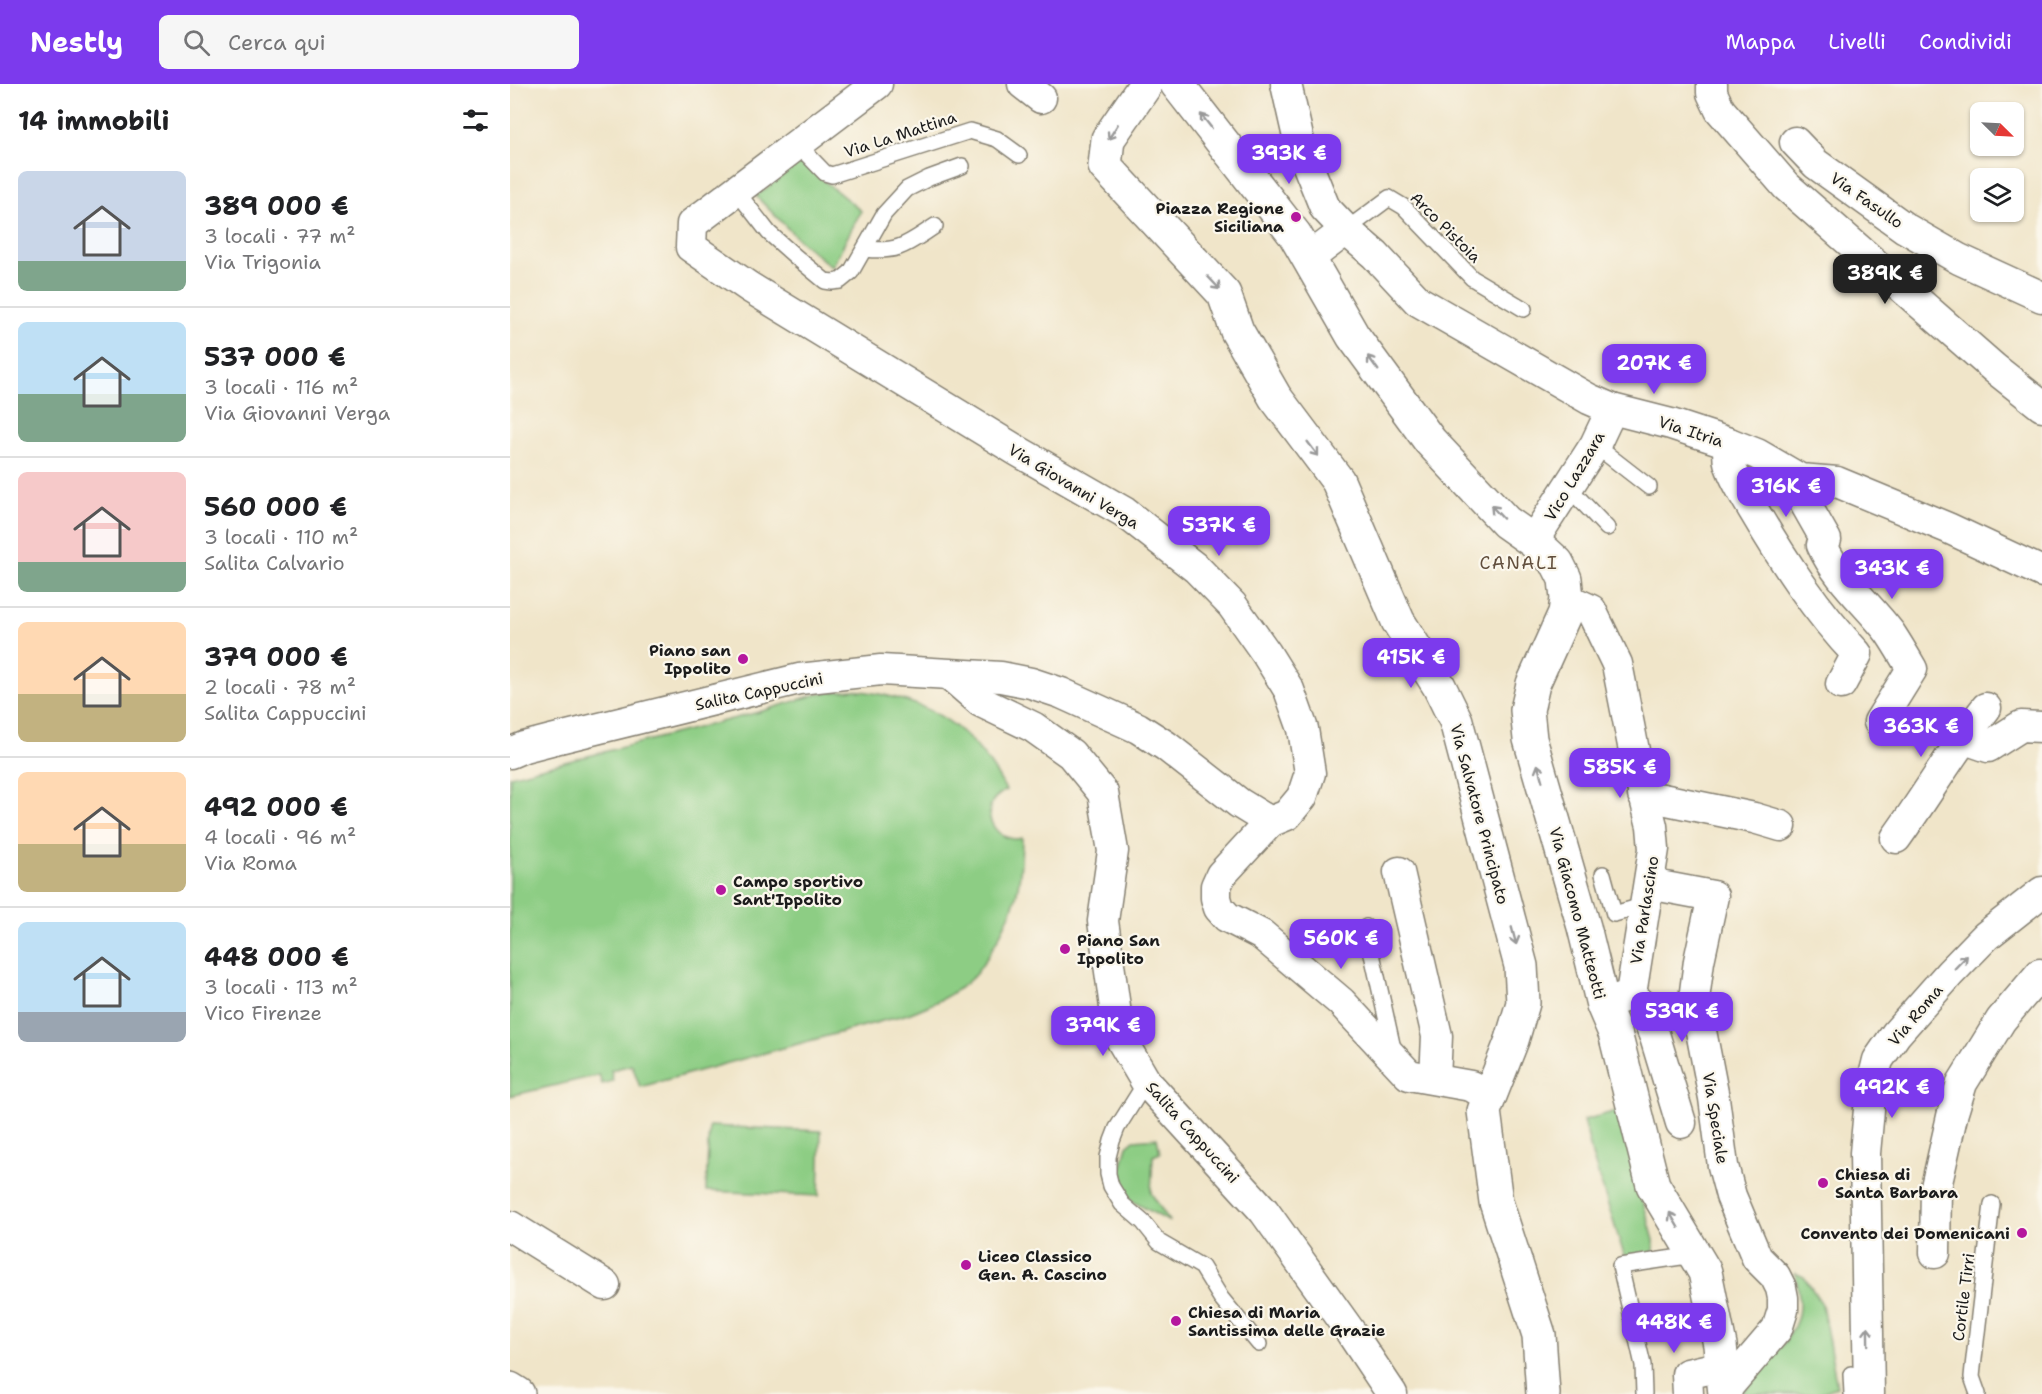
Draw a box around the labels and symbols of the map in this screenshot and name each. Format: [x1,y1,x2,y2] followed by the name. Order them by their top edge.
[1970,102,2024,156] north arrow
[841,106,959,163] street label: Via La Mattina
[1199,113,1212,129] one-way arrow
[1107,124,1120,141] one-way arrow
[1240,134,1338,185] pin: 393K €
[1826,168,1907,233] street label: Via Fasullo
[1406,187,1486,267] street label: Arco Pistoia
[1156,198,1284,237] place label: Piazza Regione Siciliana
[1289,210,1303,224] marker: Piazza Regione Siciliana
[1836,254,1934,305] pin: 389K €
[1207,275,1221,290] one-way arrow
[1605,344,1703,395] pin: 207K €
[1366,355,1379,371] one-way arrow
[1656,411,1726,452] street label: Via Itria
[1539,428,1609,525] street label: Vico Lazzara
[1005,439,1143,534] street label: Via Giovanni Verga
[1307,440,1320,456] one-way arrow
[1737,467,1835,518] pin: 316K €
[1491,505,1505,520] one-way arrow
[1170,506,1268,557] pin: 537K €
[1843,549,1941,600] pin: 343K €
[1480,551,1559,575] district label: CANALI
[1362,638,1460,689] pin: 415K €
[649,640,731,679] place label: Piano san Ippolito
[736,652,750,666] marker: Piano san Ippolito
[693,668,825,715] street label: Salita Cappuccini
[1872,707,1970,758] pin: 363K €
[1445,722,1514,907] street label: Via Salvatore Principato
[1571,748,1669,799] pin: 585K €
[1534,764,1545,783] one-way arrow
[1544,825,1611,1002] street label: Via Giacomo Matteotti
[1626,854,1663,966] street label: Via Parlascino
[733,871,863,910] place label: Campo sportivo Sant'Ippolito
[714,883,728,897] marker: Campo sportivo Sant'Ippolito
[1292,919,1390,970] pin: 560K €
[1508,926,1520,945] one-way arrow
[1077,930,1160,969] place label: Piano San Ippolito
[1058,942,1072,956] marker: Piano San Ippolito
[1953,955,1967,970] one-way arrow
[1883,980,1947,1051] street label: Via Roma
[1633,992,1731,1043] pin: 539K €
[1054,1006,1152,1057] pin: 379K €
[1843,1068,1941,1119] pin: 492K €
[1698,1071,1733,1165] street label: Via Speciale
[1141,1077,1244,1188] street label: Salita Cappuccini
[1835,1164,1958,1203] place label: Chiesa di Santa Barbara
[1816,1176,1830,1190] marker: Chiesa di Santa Barbara
[1667,1212,1679,1229] one-way arrow
[1801,1223,2010,1244] place label: Convento dei Domenicani
[2015,1226,2029,1240] marker: Convento dei Domenicani
[978,1246,1107,1285] place label: Liceo Classico Gen. A. Cascino
[1948,1252,1979,1342] street label: Cortile Tirri
[959,1258,973,1272] marker: Liceo Classico Gen. A. Cascino
[1188,1302,1386,1341] place label: Chiesa di Maria Santissima delle Grazie
[1625,1303,1723,1354] pin: 448K €
[1169,1314,1183,1328] marker: Chiesa di Maria Santissima delle Grazie
[1862,1326,1873,1346] one-way arrow

